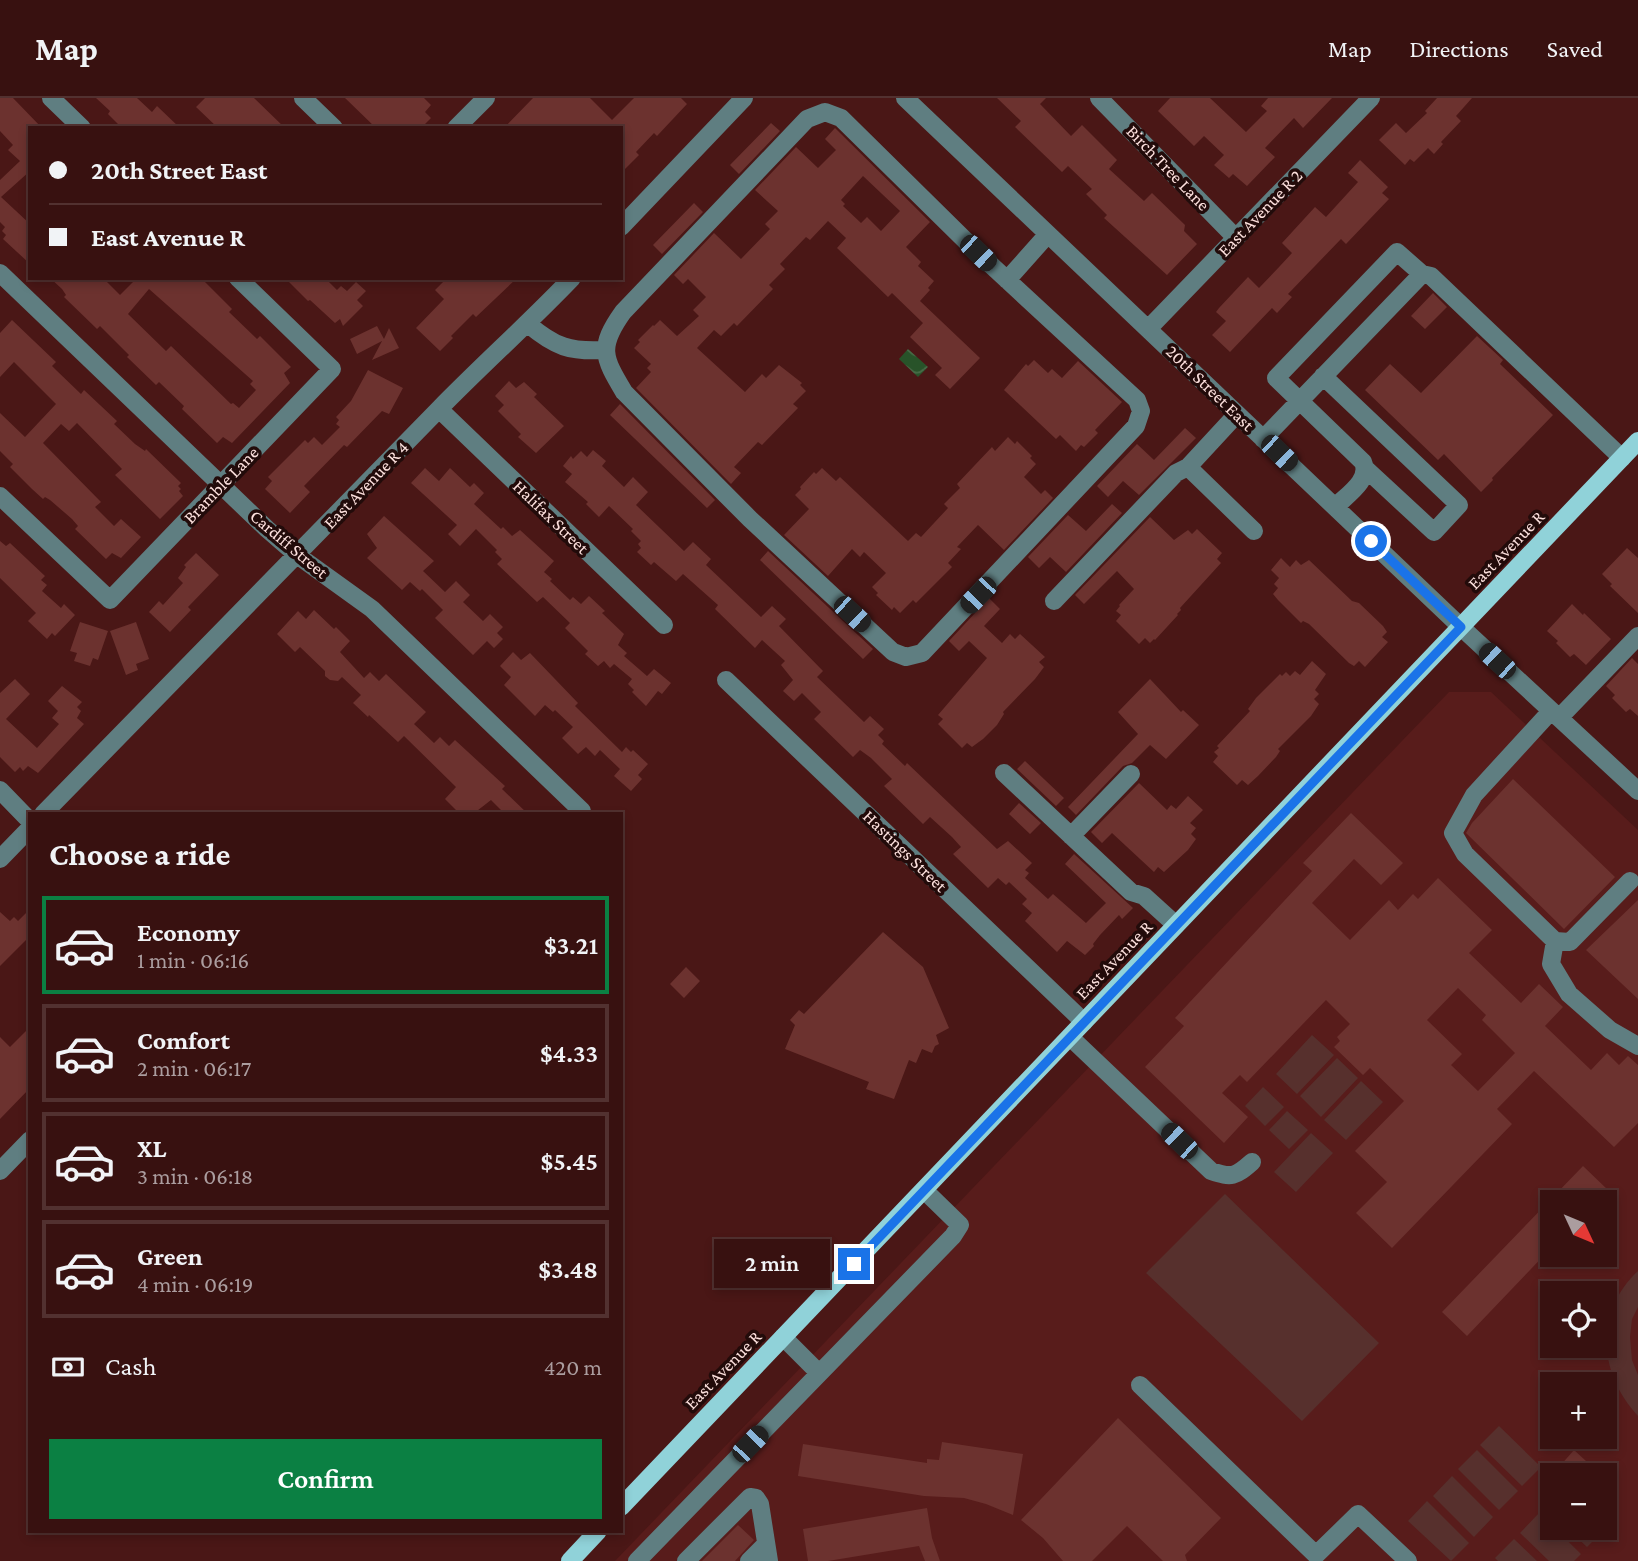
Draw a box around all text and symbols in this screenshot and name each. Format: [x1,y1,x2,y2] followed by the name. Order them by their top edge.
[35,30,98,67] text: Map
[1328,35,1372,62] text: Map
[1410,35,1509,62] text: Directions
[1547,35,1603,62] text: Saved
[1122,121,1214,215] street label: Birch Tree Lane
[91,156,267,185] text: 20th Street East
[1214,165,1306,261] street label: East Avenue R 2
[91,223,245,252] text: East Avenue R
[956,231,1001,275] car
[1162,341,1259,436] street label: 20th Street East
[1257,431,1302,475] car
[319,437,413,533] street label: East Avenue R 4
[179,442,263,527] street label: Bramble Lane
[509,476,594,559] street label: Halifax Street
[246,506,333,583] street label: Cardiff Street
[1464,506,1549,593] street label: East Avenue R
[1355,525,1387,557] route start
[956,573,1001,617] car
[830,592,875,636] car
[1475,639,1520,683] car
[859,806,952,897] street label: Hastings Street
[49,836,230,872] text: Choose a ride
[53,914,116,977] icon: car
[1072,916,1157,1003] street label: East Avenue R
[137,918,240,947] text: Economy
[544,931,598,960] text: $3.21
[137,947,249,973] text: 1 min · 06:16
[53,1022,116,1085] icon: car
[137,1026,230,1055] text: Comfort
[540,1039,598,1068] text: $4.33
[137,1055,251,1081] text: 2 min · 06:17
[1157,1119,1202,1163] car
[53,1130,116,1193] icon: car
[137,1134,166,1163] text: XL
[541,1147,598,1176] text: $5.45
[137,1163,253,1189] text: 3 min · 06:18
[1540,1190,1617,1267] north arrow
[1540,1190,1617,1540] map controls
[53,1238,116,1301] icon: car
[714,1240,830,1288] callout: 2 min
[137,1242,203,1271] text: Green
[838,1248,870,1280] route end
[745,1250,799,1276] text: 2 min
[538,1255,598,1284] text: $3.48
[137,1271,253,1297] text: 4 min · 06:19
[1540,1281,1617,1358] button: locate
[681,1326,766,1413] street label: East Avenue R
[49,1348,87,1386] icon: cash
[105,1352,156,1381] text: Cash
[544,1354,602,1380] text: 420 m
[1540,1372,1617,1449] button: +
[728,1422,773,1466] car
[49,1439,602,1519] button: Confirm
[1540,1463,1617,1540] button: −

